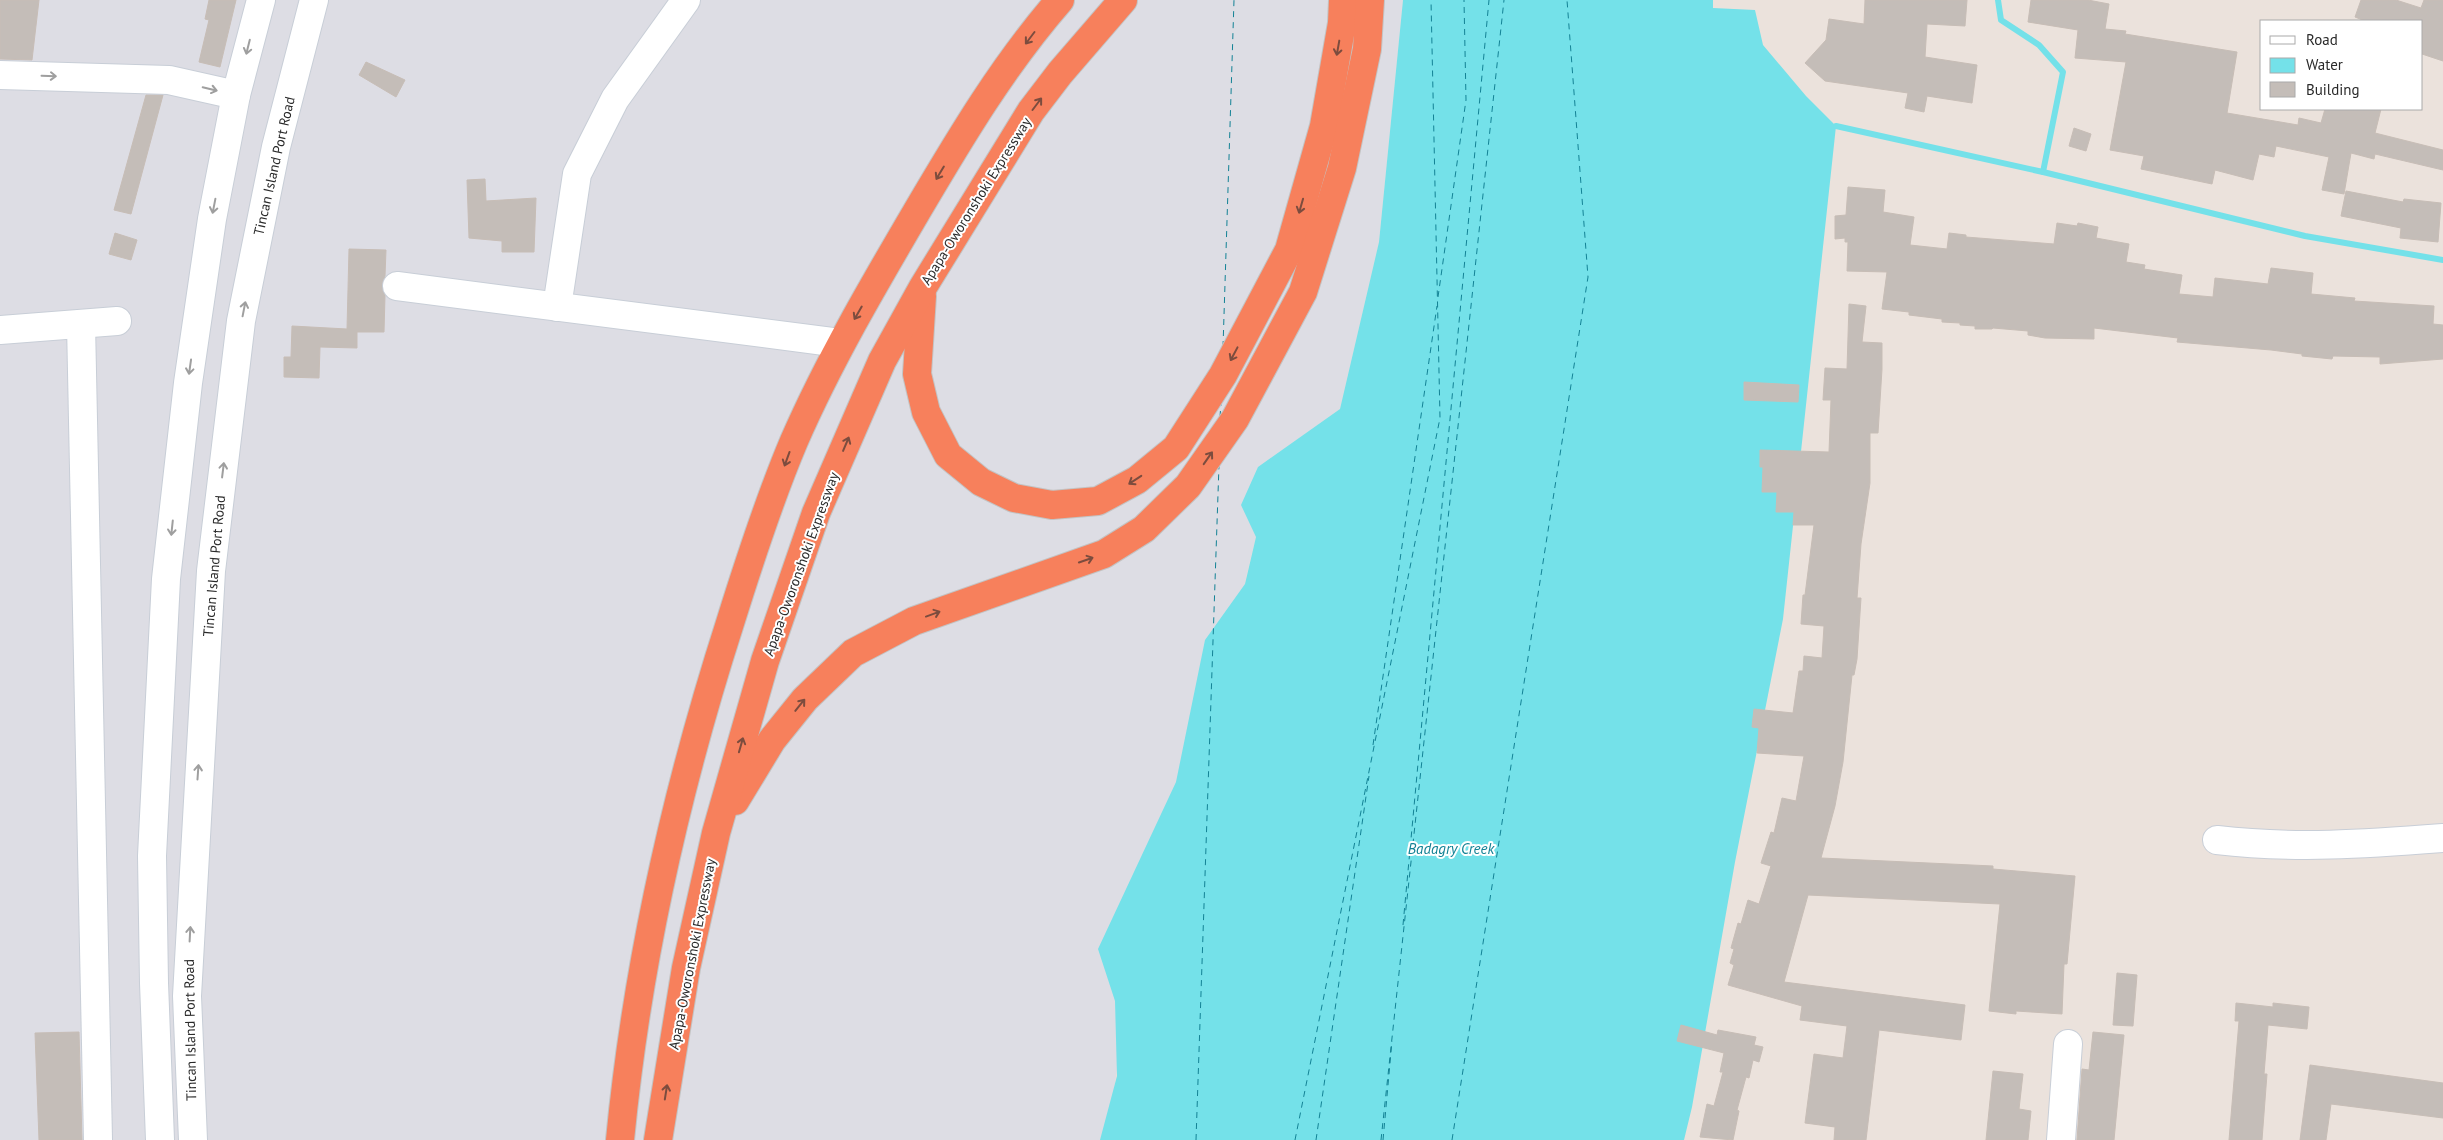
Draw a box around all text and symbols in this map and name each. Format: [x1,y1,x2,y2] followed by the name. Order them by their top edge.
[2260,20,2423,110] legend
[2306,30,2338,49] text: Road
[1025,31,1036,44] one-way arrow
[243,39,253,55] one-way arrow
[1332,40,1342,56] one-way arrow
[2306,55,2343,74] text: Water
[40,72,56,81] one-way arrow
[2306,80,2360,99] text: Building
[202,85,218,94] one-way arrow
[249,95,299,237] street label: Tincan Island Port Road
[1031,98,1042,111] one-way arrow
[917,113,1035,288] street label: Apapa-Oworonshoki Expressway
[934,165,944,179] one-way arrow
[209,198,219,214] one-way arrow
[1296,198,1306,214] one-way arrow
[239,302,249,318] one-way arrow
[852,305,862,320] one-way arrow
[1229,346,1238,361] one-way arrow
[185,358,195,374] one-way arrow
[843,436,852,451] one-way arrow
[782,451,791,467] one-way arrow
[1203,451,1213,465] one-way arrow
[218,463,228,479] one-way arrow
[759,469,843,658] street label: Apapa-Oworonshoki Expressway
[1129,475,1143,485] one-way arrow
[199,495,229,637] street label: Tincan Island Port Road
[167,520,177,536] one-way arrow
[1078,555,1093,564] one-way arrow
[925,609,940,618] one-way arrow
[795,698,806,711] one-way arrow
[736,738,746,754] one-way arrow
[194,764,203,780] one-way arrow
[1408,839,1495,858] water label: Badagry Creek
[665,856,719,1051] street label: Apapa-Oworonshoki Expressway
[185,926,194,942] one-way arrow
[180,959,200,1101] street label: Tincan Island Port Road
[661,1084,671,1100] one-way arrow

